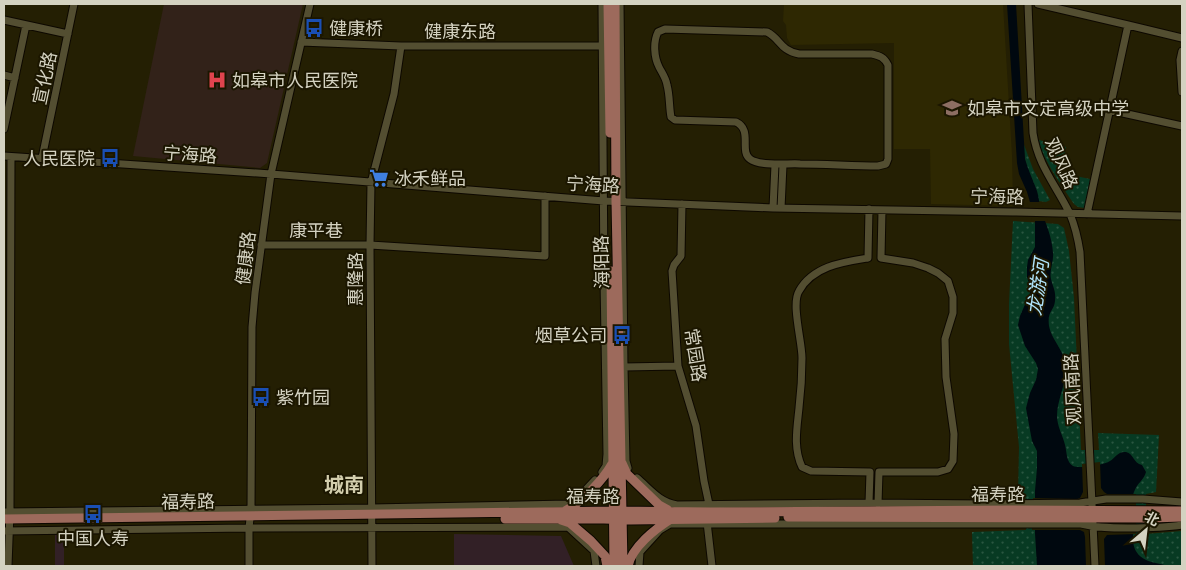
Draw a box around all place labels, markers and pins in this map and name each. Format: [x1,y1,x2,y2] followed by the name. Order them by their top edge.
[303,17,325,39] bus stop icon: 健康桥
[329,17,383,39] place label: 健康桥
[206,69,228,91] hospital icon: 如皋市人民医院
[232,69,358,91] place label: 如皋市人民医院
[941,97,963,119] school or university icon: 如皋市文定高级中学
[967,97,1129,119] place label: 如皋市文定高级中学
[23,147,95,169] place label: 人民医院
[99,147,121,169] bus stop icon: 人民医院
[368,167,390,189] supermarket icon: 冰禾鲜品
[394,167,466,189] place label: 冰禾鲜品
[535,324,607,346] place label: 烟草公司
[611,324,633,346] bus stop icon: 烟草公司
[250,386,272,408] bus stop icon: 紫竹园
[276,386,330,408] place label: 紫竹园
[82,503,104,525] bus stop icon: 中国人寿
[57,527,129,549] place label: 中国人寿

